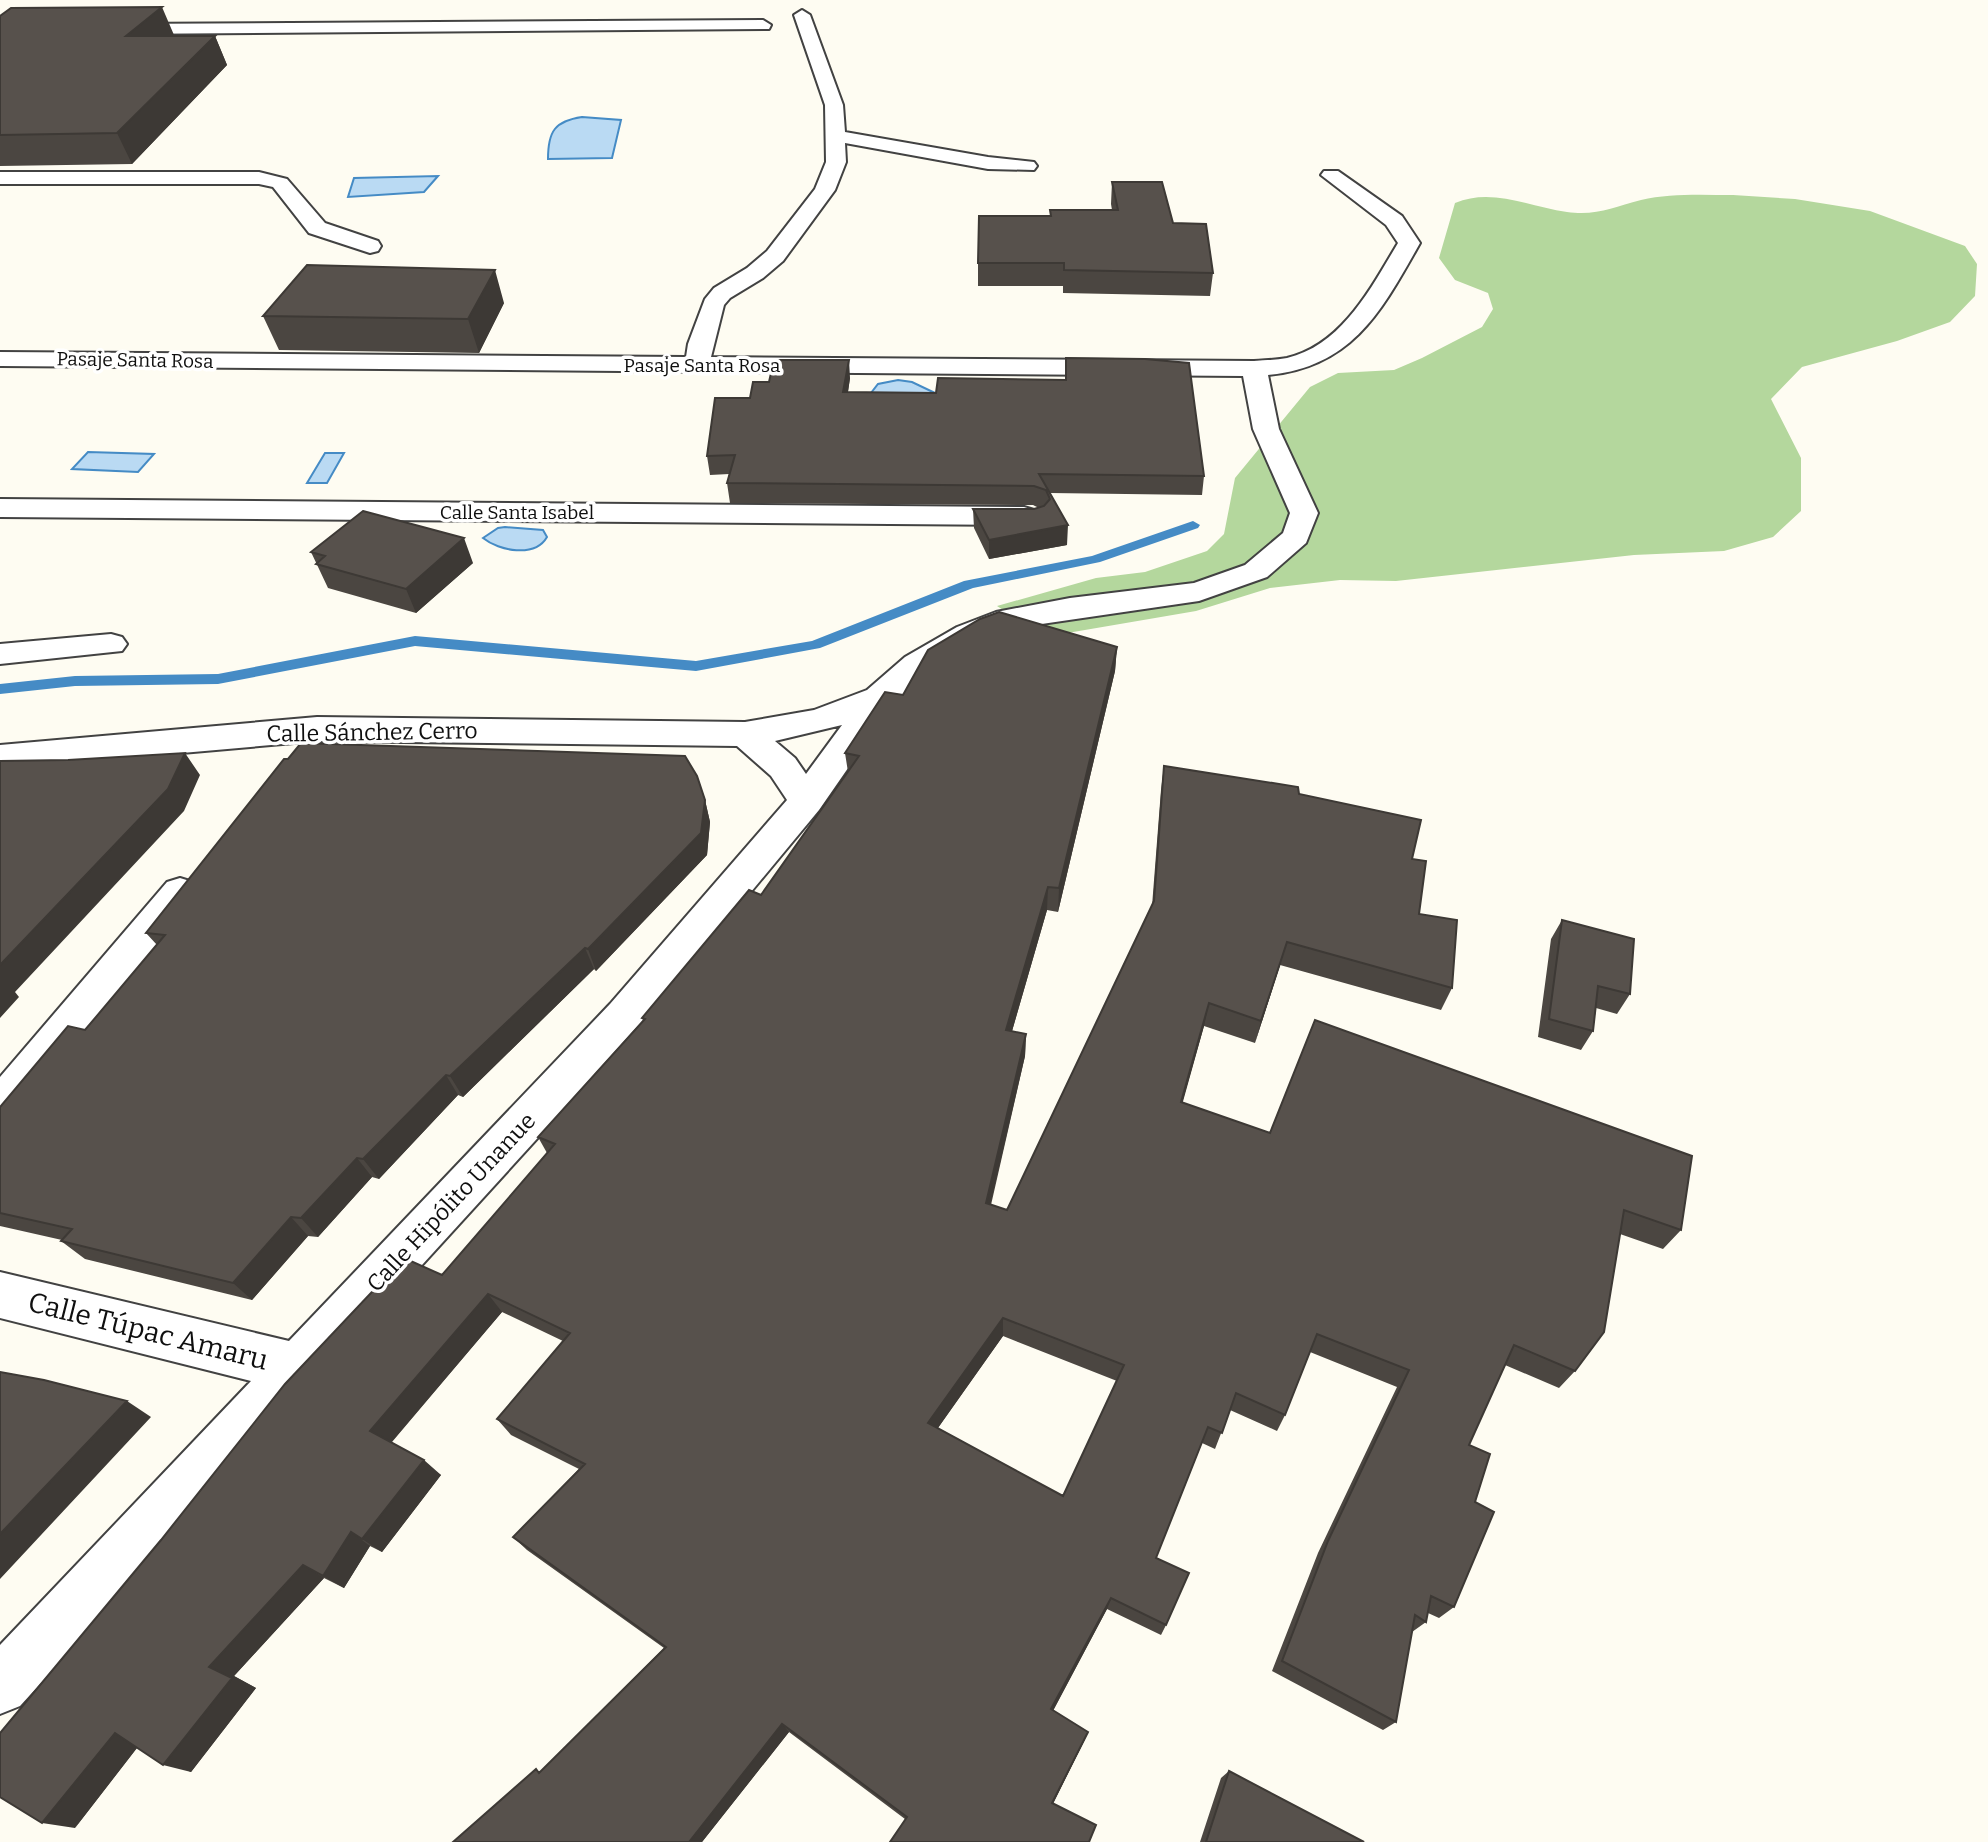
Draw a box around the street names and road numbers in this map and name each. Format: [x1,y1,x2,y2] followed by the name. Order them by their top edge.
[56,347,214,373] street label: Pasaje Santa Rosa
[624,354,781,377] street label: Pasaje Santa Rosa
[440,501,594,524] street label: Calle Santa Isabel
[266,716,478,748] street label: Calle Sánchez Cerro
[361,1107,541,1297] street label: Calle Hipólito Unanue
[25,1285,271,1377] street label: Calle Túpac Amaru

